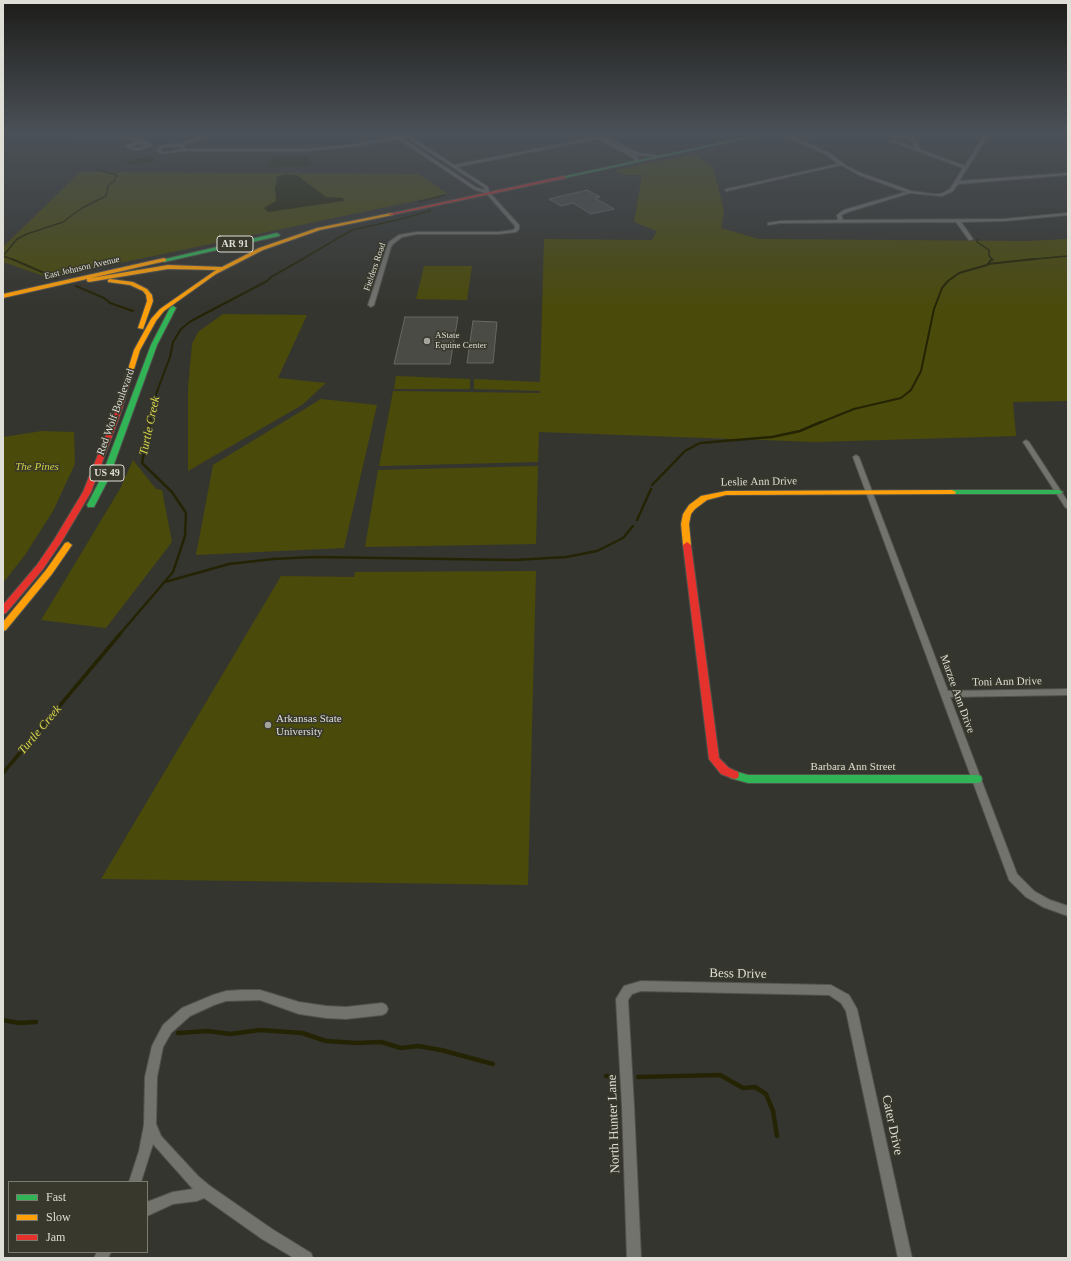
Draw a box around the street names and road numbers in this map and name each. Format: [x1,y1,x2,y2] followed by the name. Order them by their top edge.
[217,236,253,252] road number: AR 91
[362,241,388,293] street label: Fielders Road
[43,254,121,282] street label: East Johnson Avenue
[94,367,138,457] street label: Red Wolf Boulevard
[90,465,124,481] road number: US 49
[721,475,797,489] street label: Leslie Ann Drive
[937,653,977,735] street label: Marzee Ann Drive
[972,675,1042,689] street label: Toni Ann Drive
[811,760,895,774] street label: Barbara Ann Street
[709,966,767,982] street label: Bess Drive
[604,1074,624,1174] street label: North Hunter Lane
[878,1094,906,1156] street label: Cater Drive

